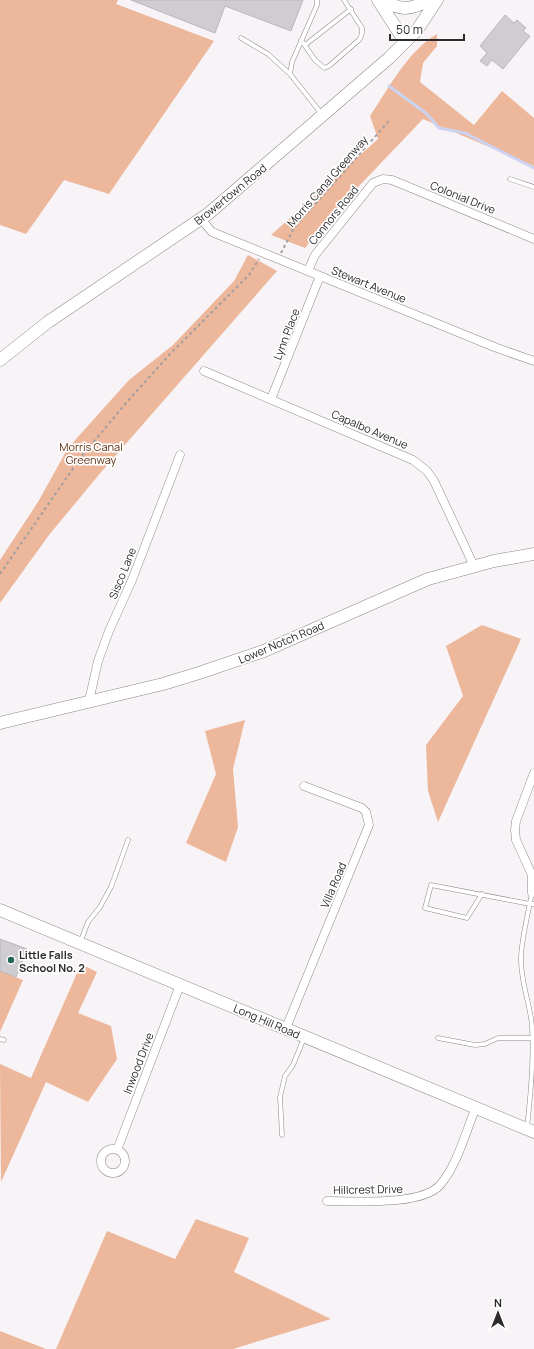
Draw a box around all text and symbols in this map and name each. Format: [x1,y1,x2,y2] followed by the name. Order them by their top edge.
[390,16,464,42] scale bar
[396,21,423,38] text: 50 m
[283,132,371,230] street label: Morris Canal Greenway
[191,160,269,228] street label: Browertown Road
[428,177,498,217] street label: Colonial Drive
[305,182,361,248] street label: Connors Road
[329,262,409,306] street label: Stewart Avenue
[269,306,303,362] street label: Lynn Place
[329,406,411,452] street label: Capalbo Avenue
[59,439,123,467] park label: Morris Canal Greenway
[105,544,139,601] street label: Sisco Lane
[236,617,326,667] street label: Lower Notch Road
[317,860,349,910] street label: Villa Road
[19,947,85,975] place label: Little Falls School No. 2
[6,955,16,965] marker: Little Falls School No. 2
[231,1000,303,1042] street label: Long Hill Road
[119,1030,157,1096] street label: Inwood Drive
[333,1181,404,1197] street label: Hillcrest Drive
[478,1293,518,1333] north arrow
[494,1295,502,1310] text: N

